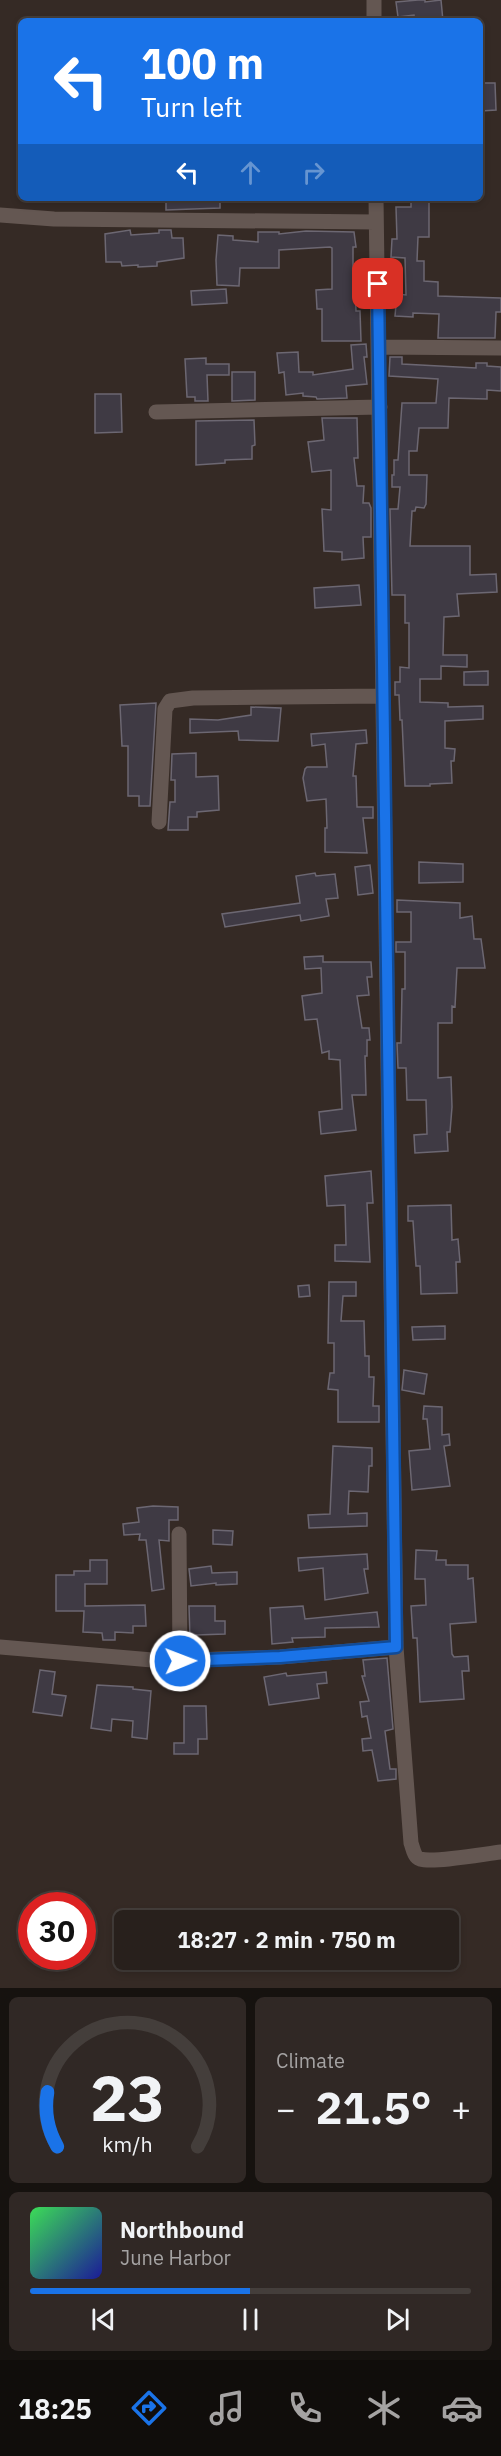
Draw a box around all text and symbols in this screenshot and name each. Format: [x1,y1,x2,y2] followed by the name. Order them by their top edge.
[141,36,264,91] text: 100 m
[42,42,120,120] icon: left
[141,89,242,124] text: Turn left
[171,156,204,189] icon: left
[234,156,267,189] icon: ahead
[297,156,330,189] icon: right
[352,258,403,309] pin
[361,267,394,300] icon: arrive
[148,1629,212,1693] position arrow
[18,1892,96,1970] speed limit sign: 30
[177,1925,396,1954] text: 18:27 · 2 min · 750 m
[276,2047,345,2074] text: Climate
[90,2057,165,2138] text: 23
[315,2078,432,2136] text: 21.5°
[276,2087,296,2130] text: −
[451,2087,471,2130] text: +
[102,2130,153,2158] text: km/h
[120,2215,244,2244] text: Northbound
[120,2244,231,2271] text: June Harbor
[87,2303,120,2336] icon: previous
[234,2303,267,2336] icon: pause
[381,2303,414,2336] icon: next
[128,2387,170,2429] icon: directions
[206,2387,248,2429] icon: music
[284,2387,326,2429] icon: phone
[363,2387,405,2429] icon: climate
[441,2387,483,2429] icon: car
[18,2391,92,2426] text: 18:25

